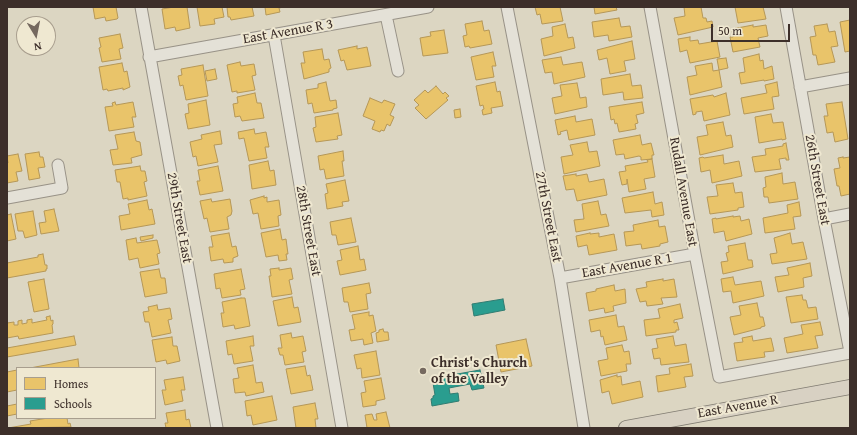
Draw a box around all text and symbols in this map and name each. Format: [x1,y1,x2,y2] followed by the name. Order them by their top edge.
[16,16,56,56] north arrow
[242,16,334,48] street label: East Avenue R 3
[713,16,792,42] scale bar
[718,22,742,39] text: 50 m
[33,38,43,55] text: N
[801,133,833,227] street label: 26th Street East
[665,136,701,248] street label: Rudall Avenue East
[531,170,565,264] street label: 27th Street East
[163,171,195,265] street label: 29th Street East
[292,184,324,278] street label: 28th Street East
[581,250,673,282] street label: East Avenue R 1
[431,355,527,388] place label: Christ's Church of the Valley
[418,366,428,376] marker: Christ's Church of the Valley
[16,367,156,419] legend
[54,375,88,392] text: Homes
[696,392,780,422] street label: East Avenue R
[54,395,92,412] text: Schools

